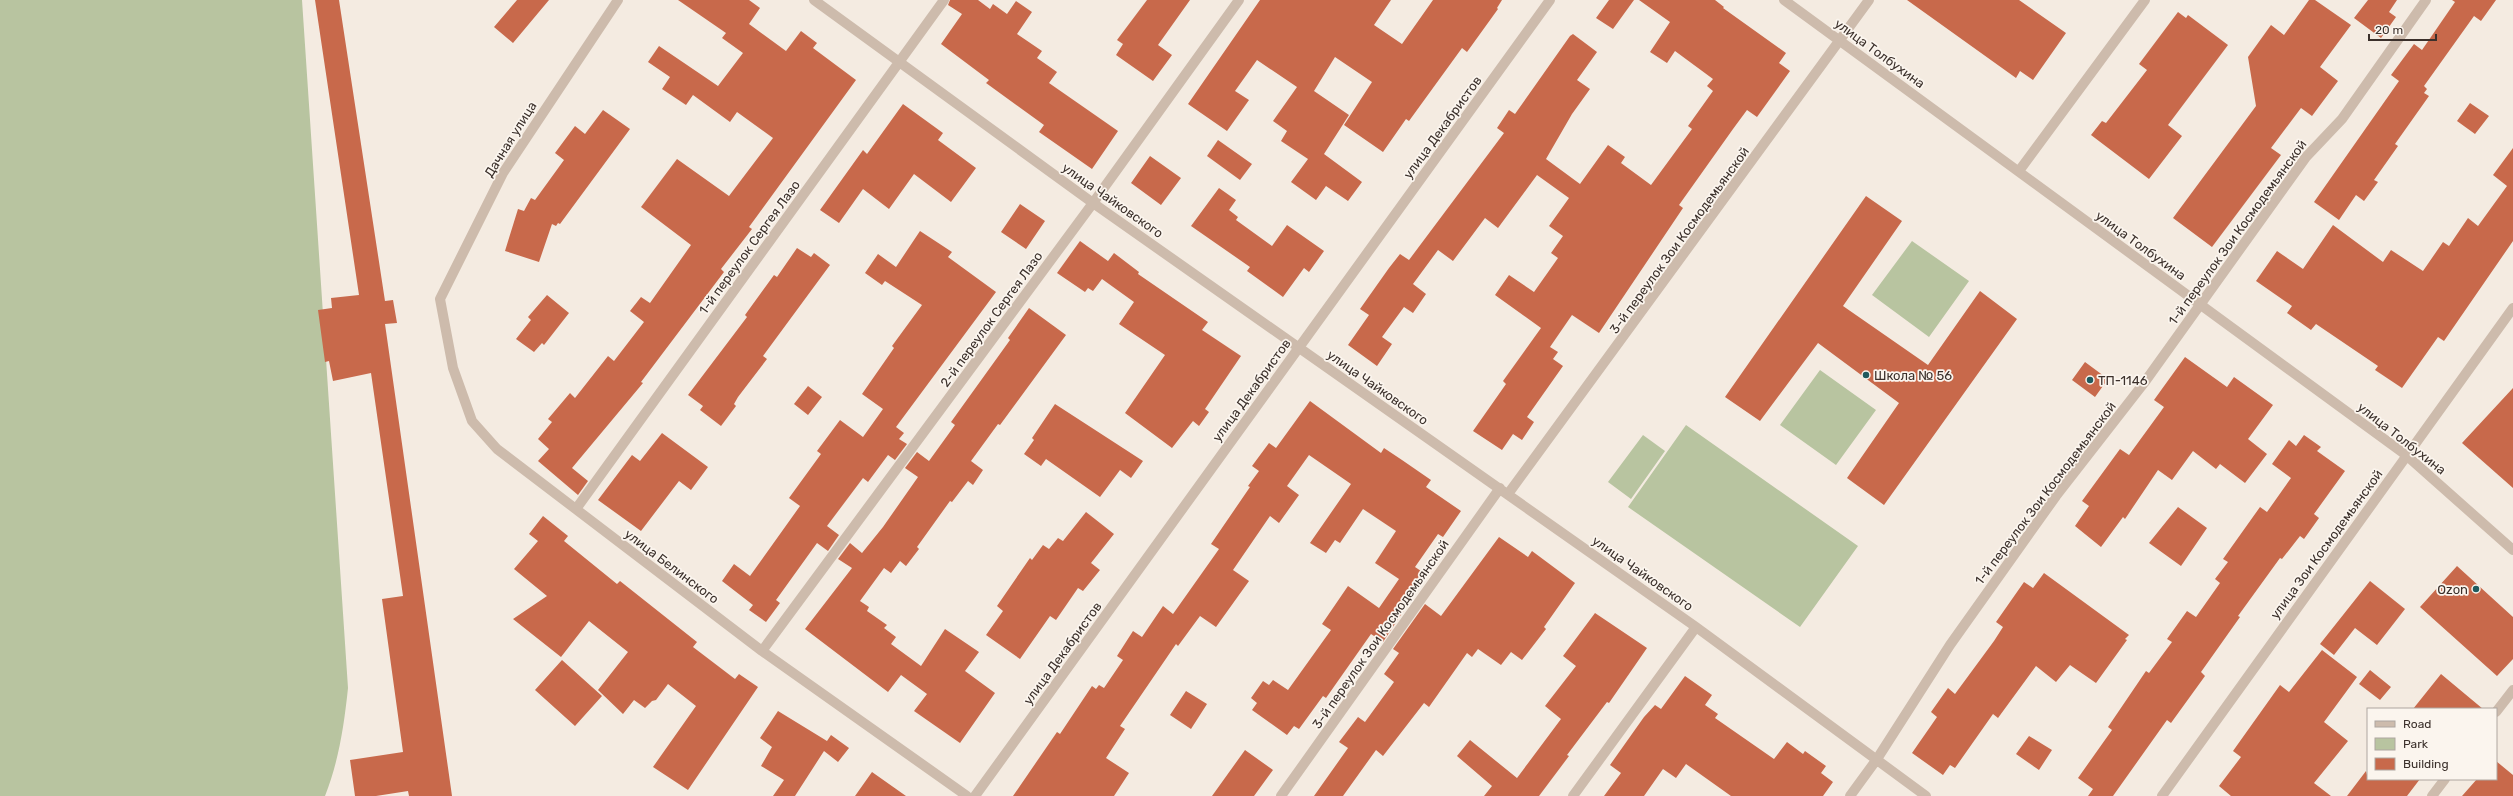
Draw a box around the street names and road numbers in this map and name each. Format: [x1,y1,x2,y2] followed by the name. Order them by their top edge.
[1832,16,1928,91] street label: улица Толбухина
[1400,73,1485,181] street label: улица Декабристов
[481,99,540,180] street label: Дачная улица
[2165,137,2310,328] street label: 1-й переулок Зои Космодемьянской
[1607,144,1752,337] street label: 3-й переулок Зои Космодемьянской
[1059,160,1166,241] street label: улица Чайковского
[696,177,803,317] street label: 1-й переулок Сергея Лазо
[2093,208,2189,283] street label: улица Толбухина
[937,249,1046,390] street label: 2-й переулок Сергея Лазо
[1209,336,1294,444] street label: улица Декабристов
[1324,347,1431,428] street label: улица Чайковского
[1972,399,2119,588] street label: 1-й переулок Зои Космодемьянской
[2355,399,2449,477] street label: улица Толбухина
[2267,467,2386,622] street label: улица Зои Космодемьянской
[622,526,722,607] street label: улица Белинского
[1589,533,1696,614] street label: улица Чайковского
[1309,537,1452,732] street label: 3-й переулок Зои Космодемьянской
[1020,599,1105,707] street label: улица Декабристов

